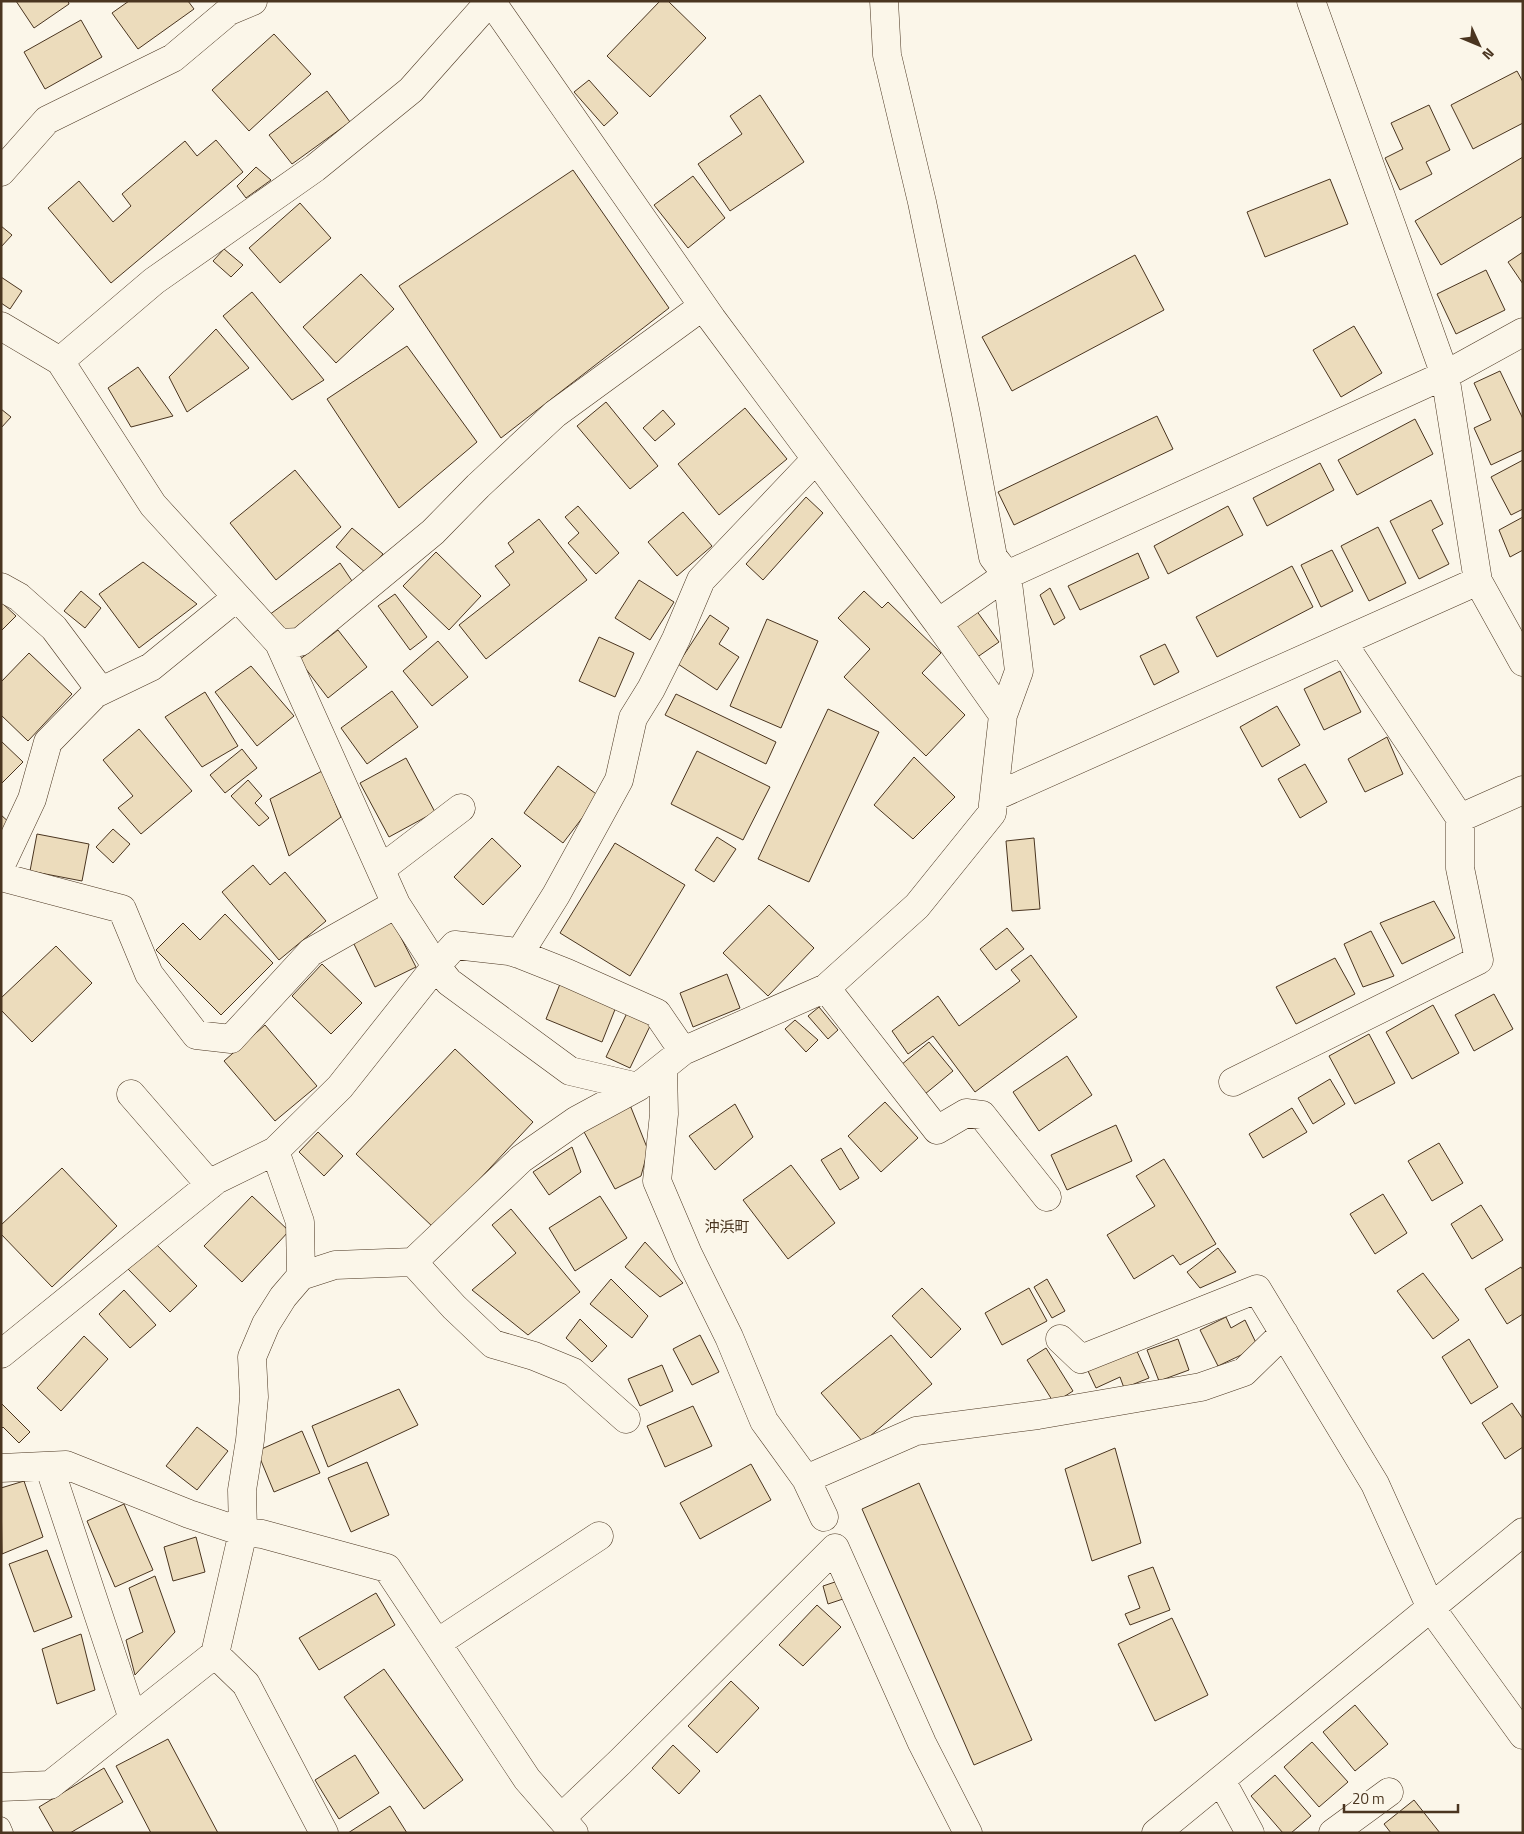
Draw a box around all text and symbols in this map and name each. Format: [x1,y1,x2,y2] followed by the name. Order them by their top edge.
[1454,20,1504,70] north arrow
[1478,44,1500,65] text: N
[704,1215,750,1238] district label: 沖浜町
[1344,1782,1458,1814] scale bar
[1352,1787,1385,1810] text: 20 m

